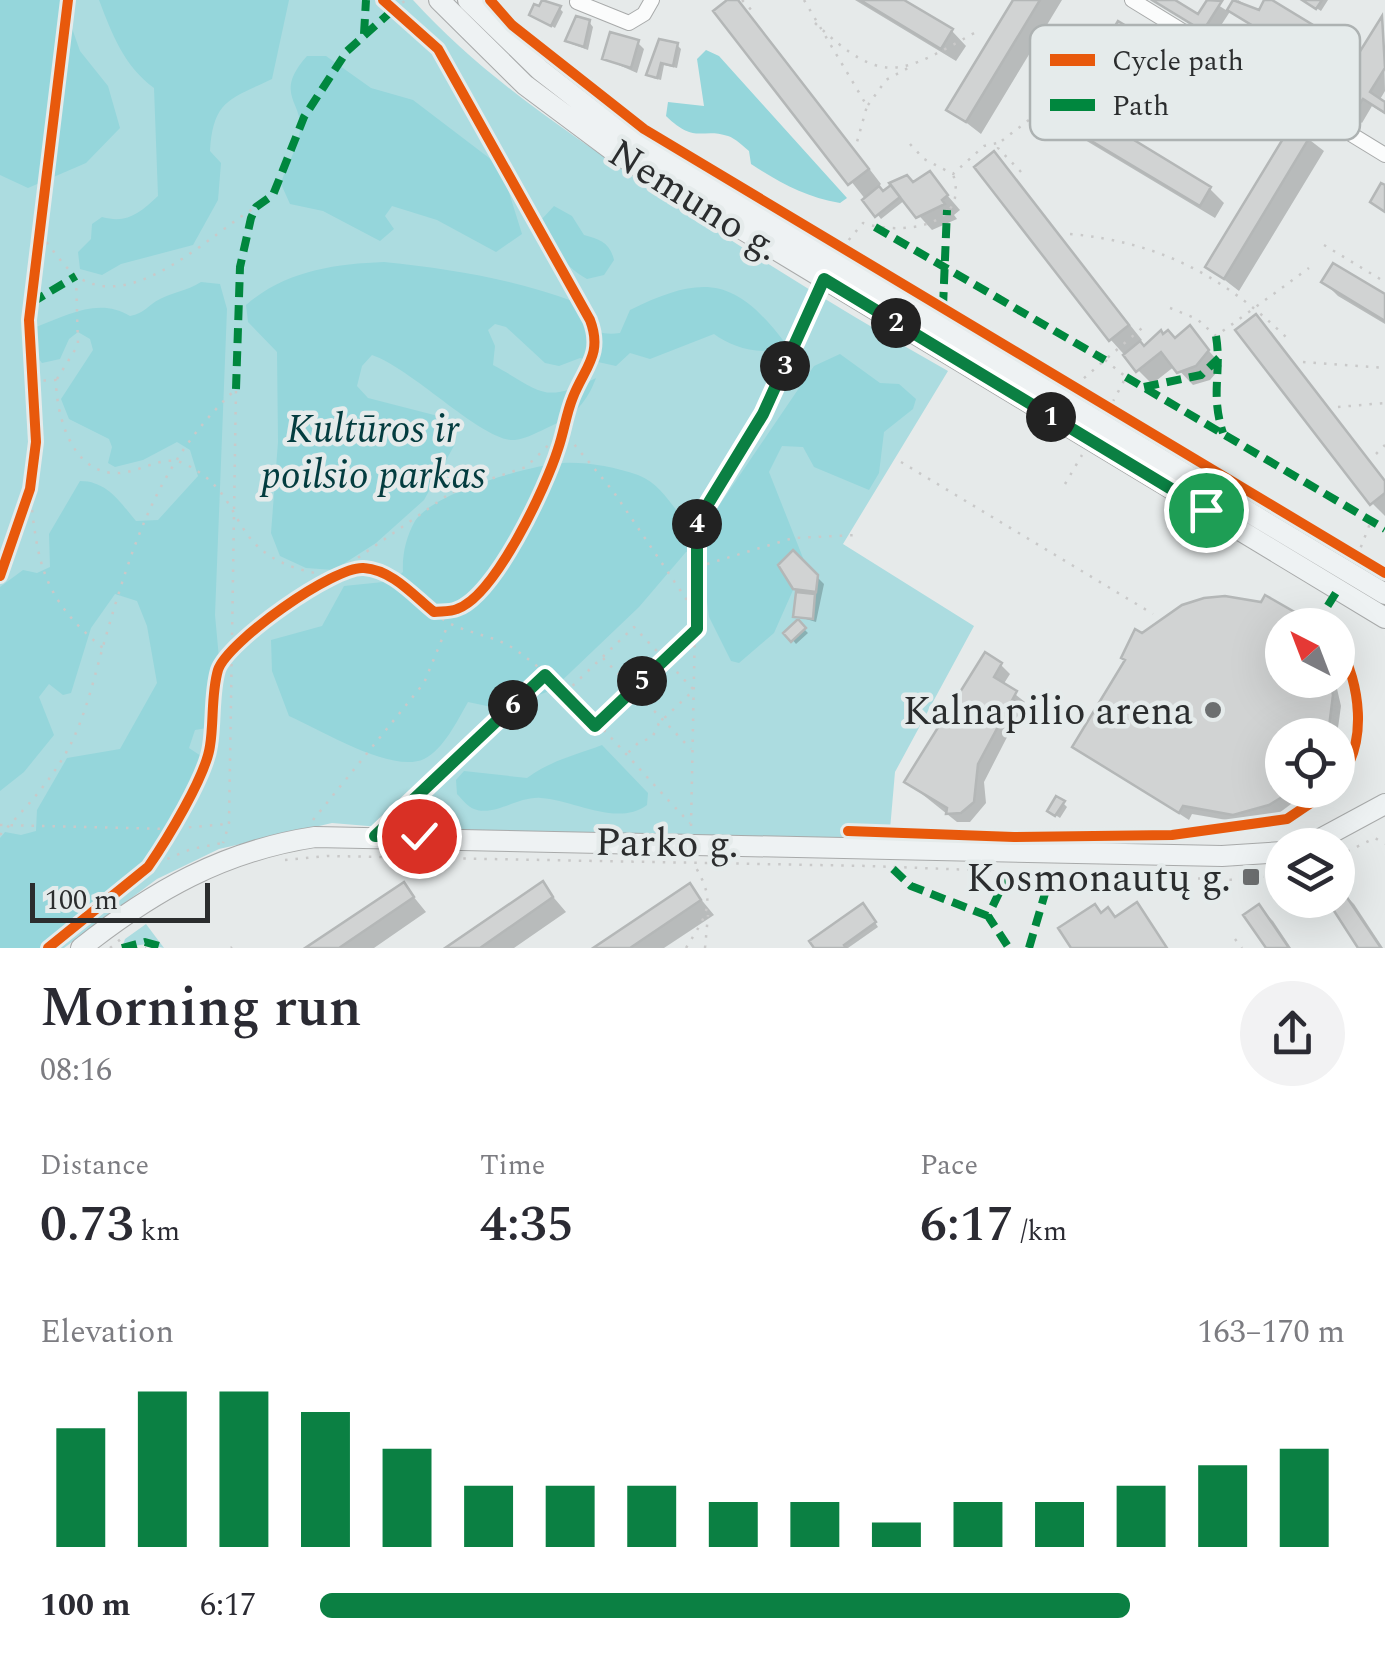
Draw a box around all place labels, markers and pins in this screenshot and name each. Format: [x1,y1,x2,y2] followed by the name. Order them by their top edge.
[871,298,921,348] pin: 2
[760,341,810,391] pin: 3
[1026,392,1076,442] pin: 1
[1164,468,1249,553] pin
[672,499,722,549] pin: 4
[617,656,667,706] pin: 5
[488,680,538,730] pin: 6
[903,682,1193,743] place label: Kalnapilio arena
[1202,699,1224,721] marker: Kalnapilio arena
[377,794,462,879] pin
[966,849,1231,910] place label: Kosmonautų g.
[1240,866,1262,888] marker: Kosmonautų g.

